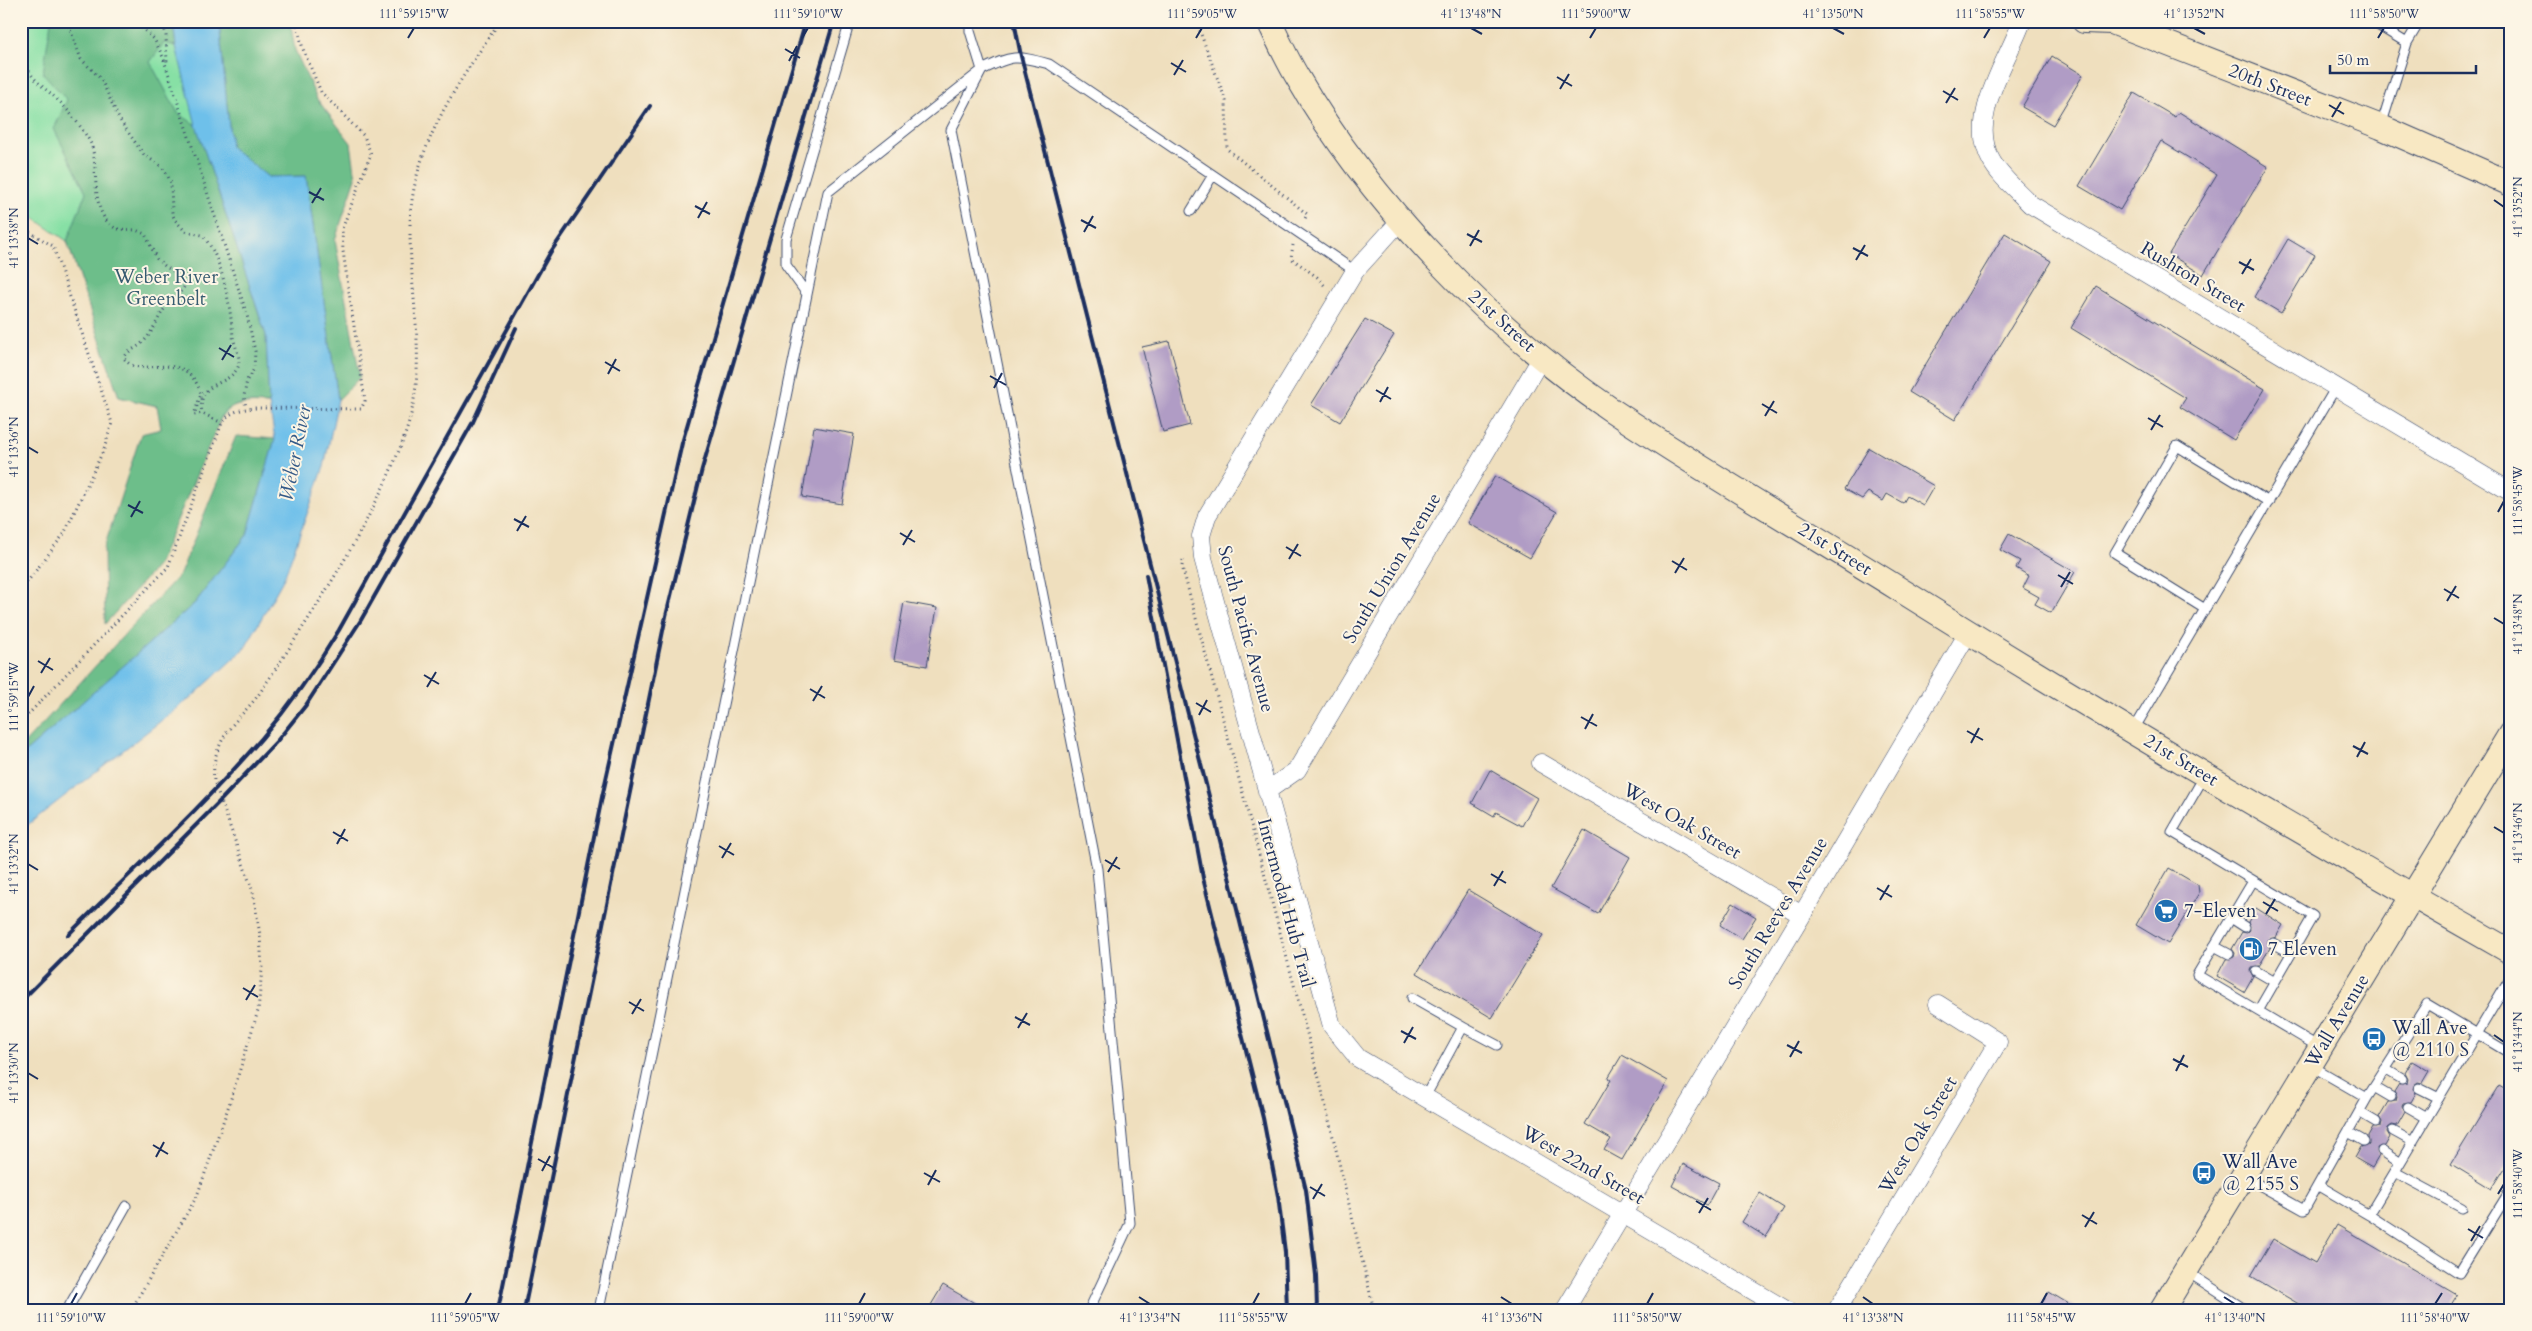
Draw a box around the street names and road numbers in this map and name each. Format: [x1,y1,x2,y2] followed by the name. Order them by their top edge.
[2225,57,2315,113] street label: 20th Street
[2136,235,2250,319] street label: Rushton Street
[1463,284,1541,358] street label: 21st Street
[1337,488,1447,648] street label: South Union Avenue
[1793,516,1877,582] street label: 21st Street
[1211,543,1281,715] street label: South Pacific Avenue
[2139,728,2223,792] street label: 21st Street
[1617,776,1746,865] street label: West Oak Street
[1251,815,1321,991] street label: Intermodal Hub Trail
[1722,832,1834,994] street label: South Reeves Avenue
[2298,969,2375,1074] street label: Wall Avenue
[1872,1071,1963,1199] street label: West Oak Street
[1516,1119,1649,1211] street label: West 22nd Street

